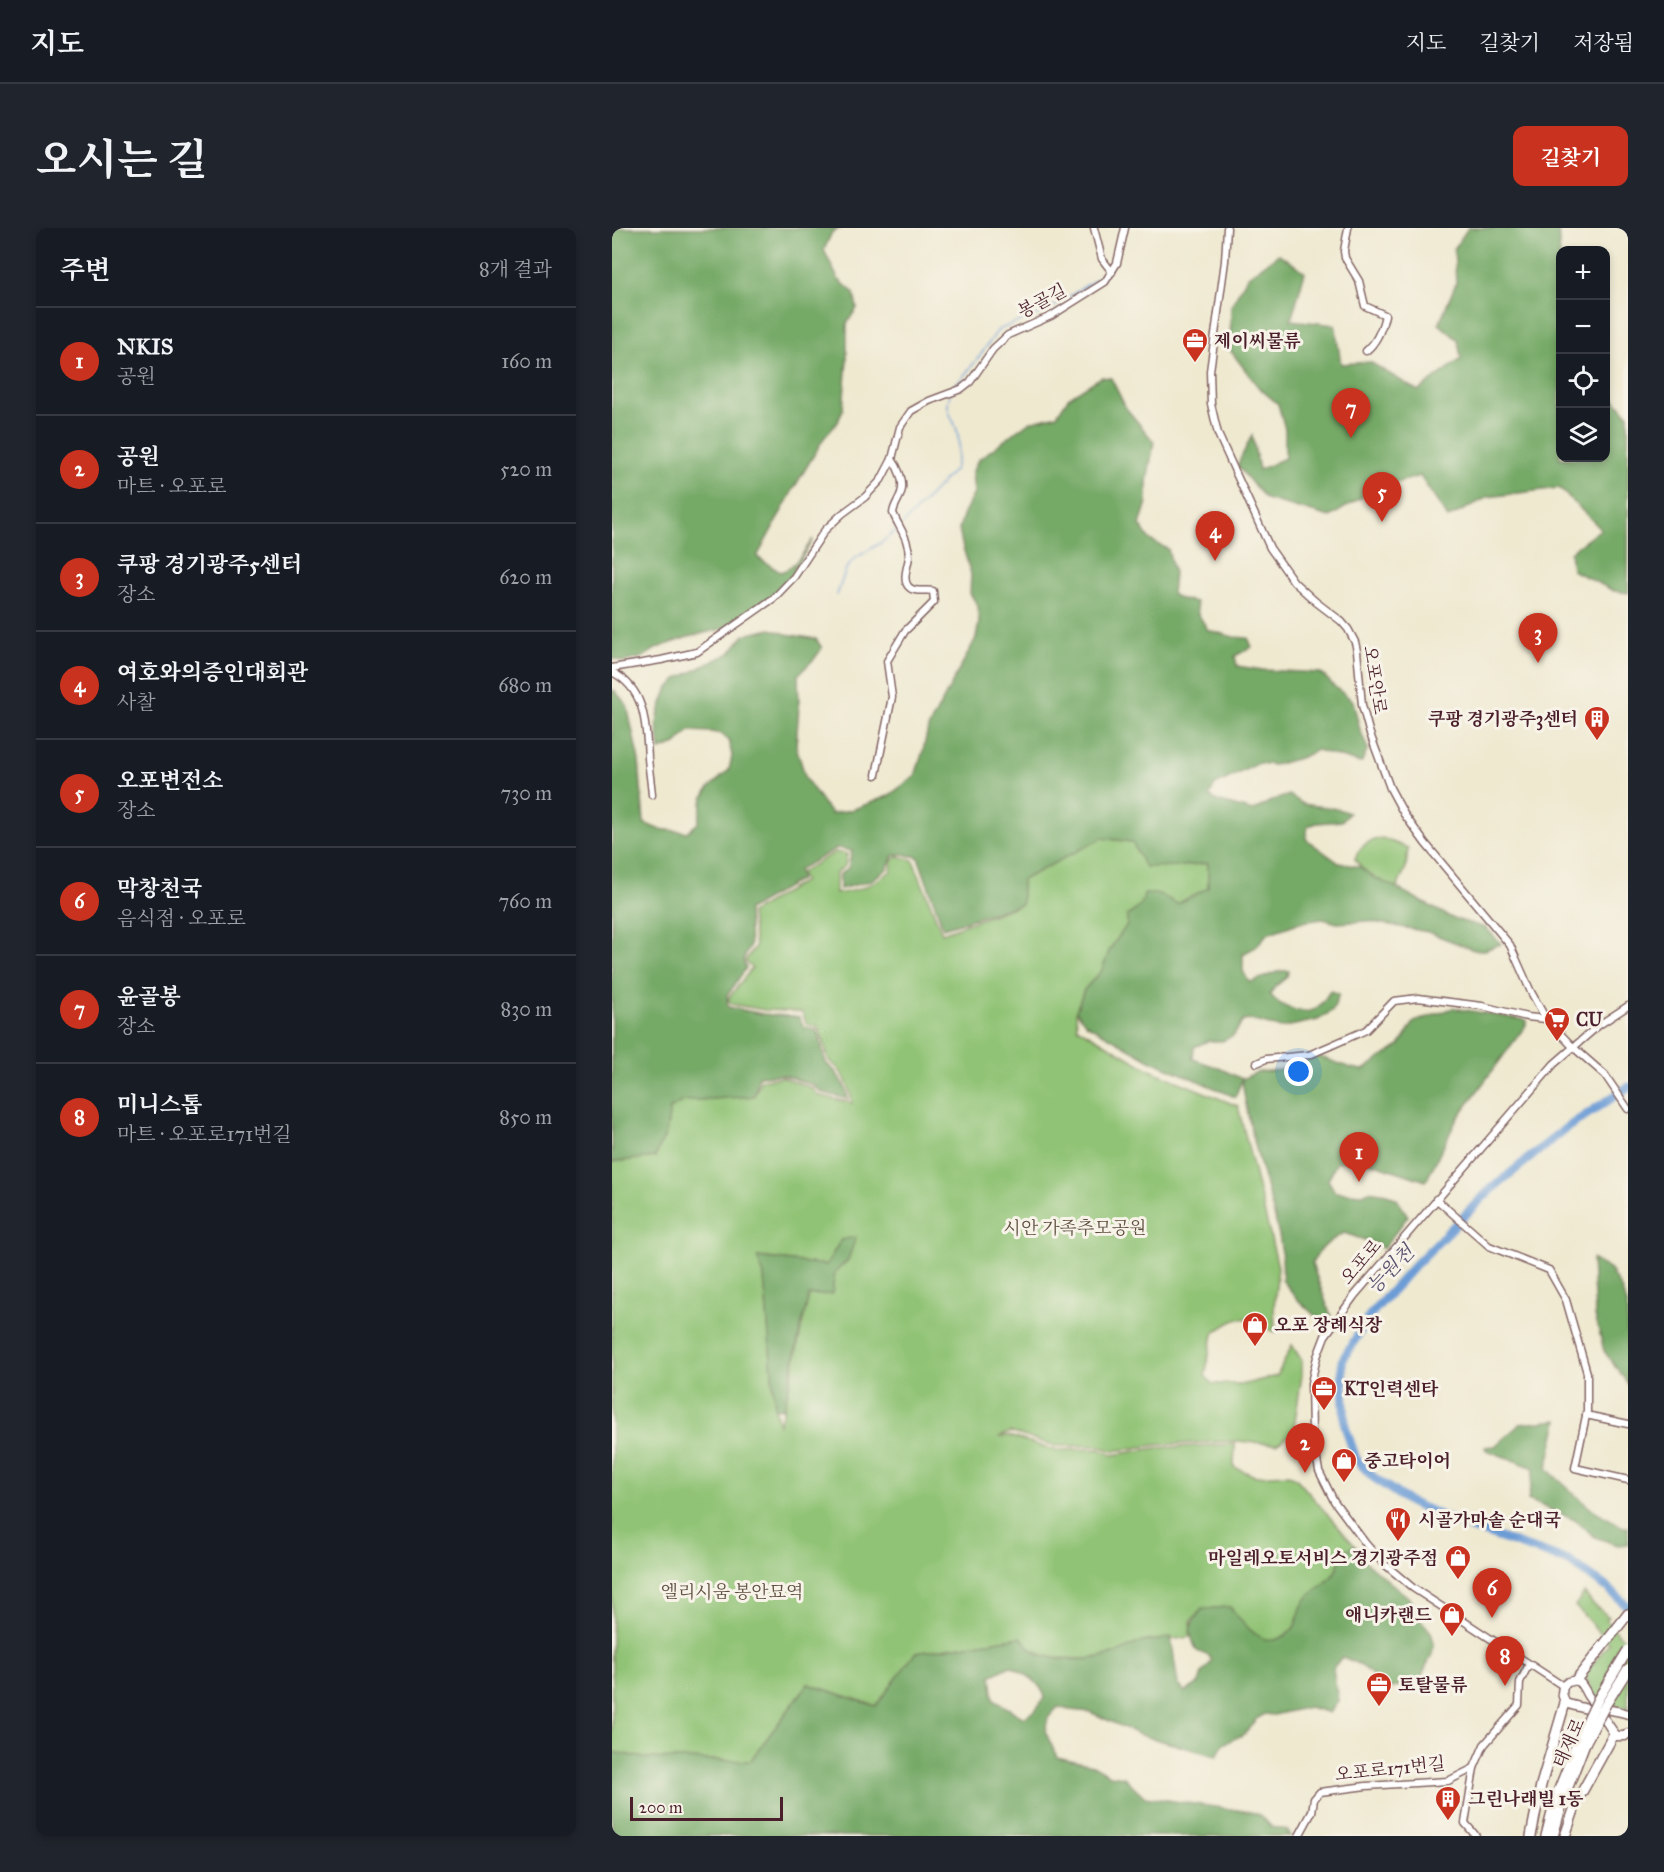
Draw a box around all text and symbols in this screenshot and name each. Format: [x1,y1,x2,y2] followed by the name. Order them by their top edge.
[30,26,84,61] text: 지도
[1406,30,1446,56] text: 지도
[1479,30,1540,56] text: 길찾기
[1573,30,1634,56] text: 저장됨
[1513,126,1628,186] button: 길찾기
[36,134,207,186] text: 오시는 길
[1556,246,1610,462] map controls
[1556,246,1610,300] button: +
[60,254,110,286] text: 주변
[479,257,552,281] text: 8개 결과
[1014,279,1070,323] street label: 봉골길
[1556,300,1610,354] button: −
[1180,326,1210,364] office icon: 제이씨물류
[1214,330,1301,352] place label: 제이씨물류
[117,333,173,360] text: NKIS
[76,349,83,373] text: 1
[501,349,552,373] text: 160 m
[1556,354,1610,408] button: locate
[117,364,156,388] text: 공원
[1332,388,1370,438] pin: 7
[1556,408,1610,462] button: layers
[117,443,160,470] text: 공원
[75,457,84,481] text: 2
[500,457,552,481] text: 520 m
[1362,472,1402,522] pin: 5
[117,474,227,498] text: 마트 · 오포로
[1196,512,1234,561] pin: 4
[117,551,302,578] text: 쿠팡 경기광주5센터
[76,565,84,589] text: 3
[499,565,552,589] text: 620 m
[117,582,156,606] text: 장소
[1518,614,1558,663] pin: 3
[1359,644,1391,716] street label: 오포안로
[117,659,308,686] text: 여호와의증인대회관
[74,673,85,697] text: 4
[498,673,552,697] text: 680 m
[117,690,156,714] text: 사찰
[1582,704,1612,742] building icon: 쿠팡 경기광주3센터
[1428,708,1578,731] place label: 쿠팡 경기광주3센터
[117,767,223,794] text: 오포변전소
[75,781,84,805] text: 5
[501,781,552,805] text: 730 m
[117,798,156,822] text: 장소
[117,875,202,902] text: 막창천국
[74,889,85,913] text: 6
[498,889,552,913] text: 760 m
[117,906,246,930] text: 음식점 · 오포로
[117,983,181,1010] text: 윤골봉
[74,997,85,1021] text: 7
[501,997,552,1021] text: 830 m
[1542,1005,1572,1043] supermarket icon: CU
[1576,1009,1603,1031] place label: CU
[117,1014,156,1038] text: 장소
[1284,1057,1313,1086] your location
[117,1091,202,1118] text: 미니스톱
[74,1105,85,1129] text: 8
[499,1105,552,1129] text: 850 m
[117,1122,292,1146] text: 마트 · 오포로171번길
[1340,1132,1378,1182] pin: 1
[1004,1217,1146,1239] park label: 시안 가족추모공원
[1336,1235,1386,1289] street label: 오포로
[1361,1239,1420,1298] water label: 능원천
[1240,1310,1270,1348] shop icon: 오포 장례식장
[1274,1314,1383,1336] place label: 오포 장례식장
[1309,1374,1339,1412] office icon: KT인력센타
[1344,1378,1439,1400] place label: KT인력센타
[1286,1424,1324,1473] pin: 2
[1329,1446,1359,1484] shop icon: 중고타이어
[1364,1450,1451,1472] place label: 중고타이어
[1383,1505,1413,1543] restaurant icon: 시골가마솥 순대국
[1418,1509,1562,1531] place label: 시골가마솥 순대국
[1443,1543,1473,1581] shop icon: 마일레오토서비스 경기광주점
[1208,1547,1438,1569] place label: 마일레오토서비스 경기광주점
[1472,1568,1512,1618] pin: 6
[661,1581,803,1603] park label: 엘리시움 봉안묘역
[1437,1600,1467,1638] shop icon: 애니카랜드
[1345,1604,1433,1626] place label: 애니카랜드
[1486,1636,1524,1686] pin: 8
[1364,1670,1394,1708] office icon: 토탈물류
[1398,1674,1468,1696] place label: 토탈물류
[1548,1715,1590,1771] street label: 태재로
[1334,1752,1446,1786] street label: 오포로171번길
[1433,1784,1463,1822] building icon: 그린나래빌 1동
[1468,1788,1584,1810] place label: 그린나래빌 1동
[630,1794,783,1822] scale bar
[639,1798,682,1817] text: 200 m

